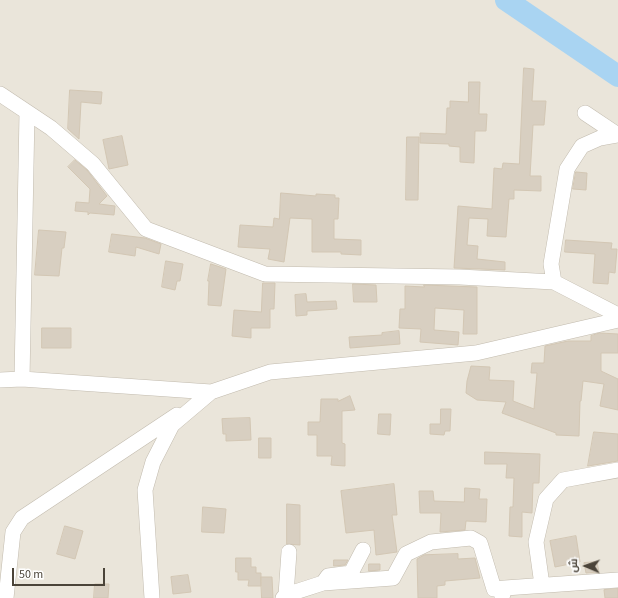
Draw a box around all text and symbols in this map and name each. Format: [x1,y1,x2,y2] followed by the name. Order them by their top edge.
[566,546,606,586] north arrow
[566,558,581,573] text: ش
[14,560,107,586] scale bar
[19,566,43,583] text: 50 m

